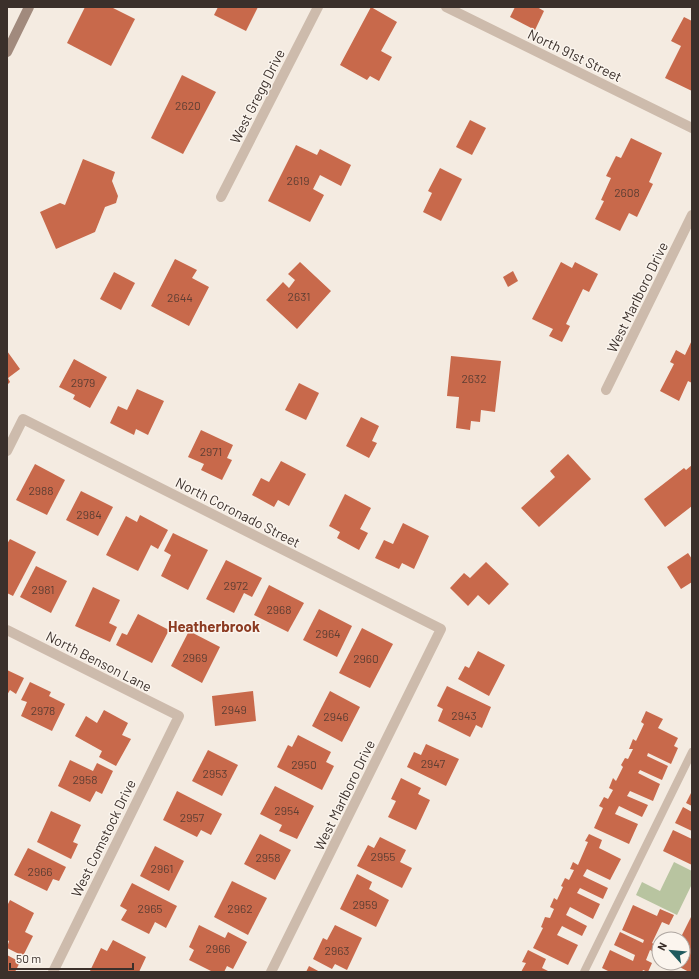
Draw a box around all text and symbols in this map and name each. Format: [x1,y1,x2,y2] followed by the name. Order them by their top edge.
[525,25,625,85] street label: North 91st Street
[226,46,288,146] street label: West Gregg Drive
[175,98,201,112] house number: 2620
[287,173,309,187] house number: 2619
[614,185,640,199] house number: 2608
[603,239,671,355] street label: West Marlboro Drive
[288,289,310,303] house number: 2631
[167,290,193,304] house number: 2644
[461,371,487,385] house number: 2632
[71,375,95,389] house number: 2979
[200,444,222,458] house number: 2971
[173,473,303,551] street label: North Coronado Street
[28,483,54,497] house number: 2988
[76,507,102,521] house number: 2984
[224,578,248,592] house number: 2972
[32,582,54,596] house number: 2981
[266,602,292,616] house number: 2968
[168,617,260,635] district label: Heatherbrook
[315,626,341,640] house number: 2964
[43,627,155,695] street label: North Benson Lane
[182,650,208,664] house number: 2969
[353,651,379,665] house number: 2960
[221,702,247,716] house number: 2949
[31,703,55,717] house number: 2978
[451,708,477,722] house number: 2943
[323,709,349,723] house number: 2946
[310,737,378,853] street label: West Marlboro Drive
[421,756,446,770] house number: 2947
[291,757,317,771] house number: 2950
[202,766,228,780] house number: 2953
[72,772,98,786] house number: 2958
[67,776,139,900] street label: West Comstock Drive
[274,803,300,817] house number: 2954
[180,810,205,824] house number: 2957
[370,849,396,863] house number: 2955
[255,850,281,864] house number: 2958
[151,861,173,875] house number: 2961
[27,864,53,878] house number: 2966
[352,897,378,911] house number: 2959
[137,901,163,915] house number: 2965
[227,901,253,915] house number: 2962
[651,931,691,971] north arrow
[654,940,669,952] text: N
[205,941,231,955] house number: 2966
[324,943,350,957] house number: 2963
[10,945,133,971] scale bar
[16,951,41,965] text: 50 m

